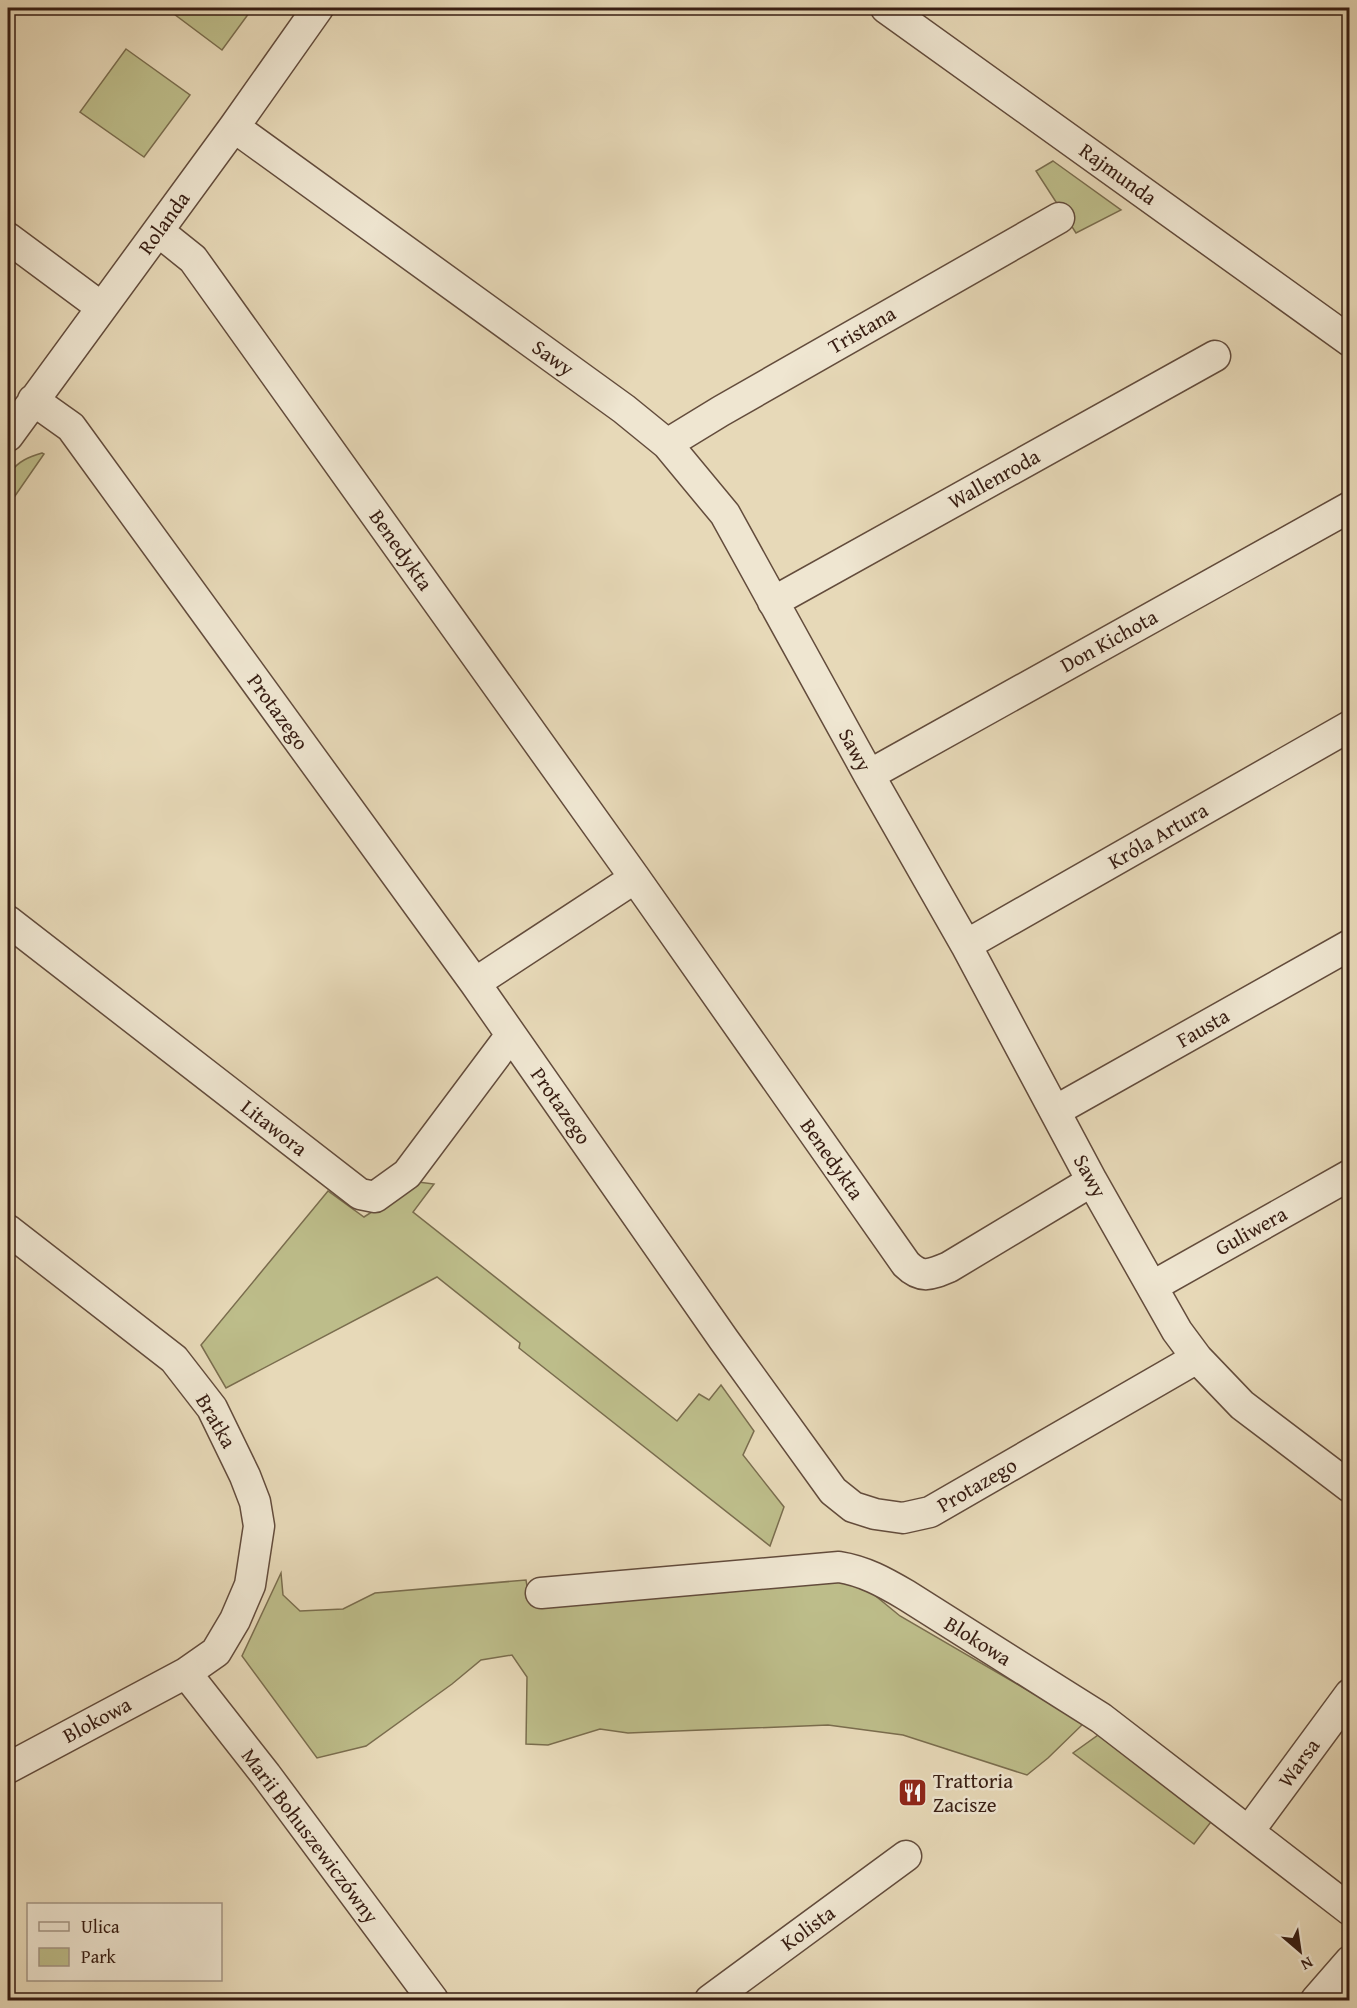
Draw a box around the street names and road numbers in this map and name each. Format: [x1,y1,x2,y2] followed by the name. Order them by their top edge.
[1073,135,1163,212] street label: Rajmunda
[130,185,197,261] street label: Rolanda
[822,298,901,361] street label: Tristana
[526,332,581,384] street label: Sawy
[942,441,1045,517] street label: Wallenroda
[362,503,441,597] street label: Benedykta
[1054,601,1163,680] street label: Don Kichota
[240,667,317,756] street label: Protazego
[831,722,880,778] street label: Sawy
[1102,794,1214,877] street label: Króla Artura
[1171,1000,1235,1055] street label: Fausta
[524,1061,599,1151] street label: Protazego
[234,1092,314,1164] street label: Litawora
[793,1112,872,1206] street label: Benedykta
[1066,1148,1115,1204] street label: Sawy
[1209,1198,1293,1263] street label: Guliwera
[188,1388,244,1454] street label: Bratka
[931,1449,1023,1520] street label: Protazego
[939,1608,1018,1673] street label: Blokowa
[57,1689,137,1751] street label: Blokowa
[1270,1732,1327,1794] street label: Warsa
[234,1741,387,1930] street label: Marii Bohuszewiczówny
[774,1897,841,1958] street label: Kolista

